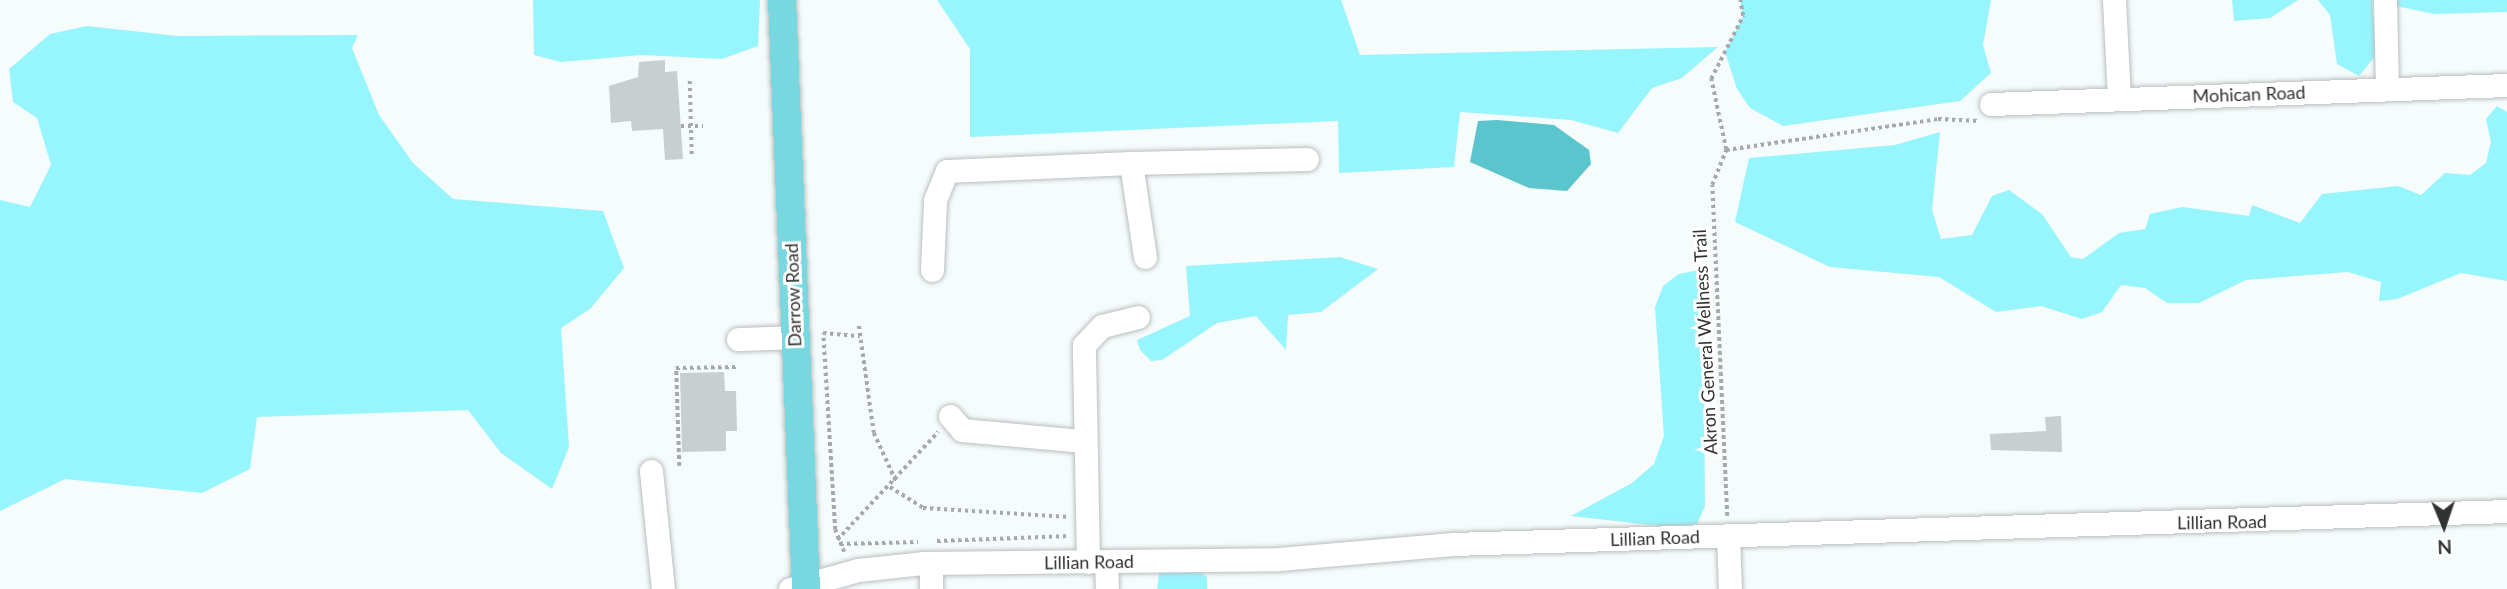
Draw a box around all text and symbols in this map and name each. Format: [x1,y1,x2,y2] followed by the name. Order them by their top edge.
[2192,81,2306,107] street label: Mohican Road
[1688,228,1722,456] street label: Akron General Wellness Trail
[780,243,806,347] street label: Darrow Road
[2409,491,2479,561] north arrow
[2177,510,2267,534] street label: Lillian Road
[1610,526,1700,550] street label: Lillian Road
[2437,536,2452,559] text: N
[1044,550,1134,574] street label: Lillian Road

